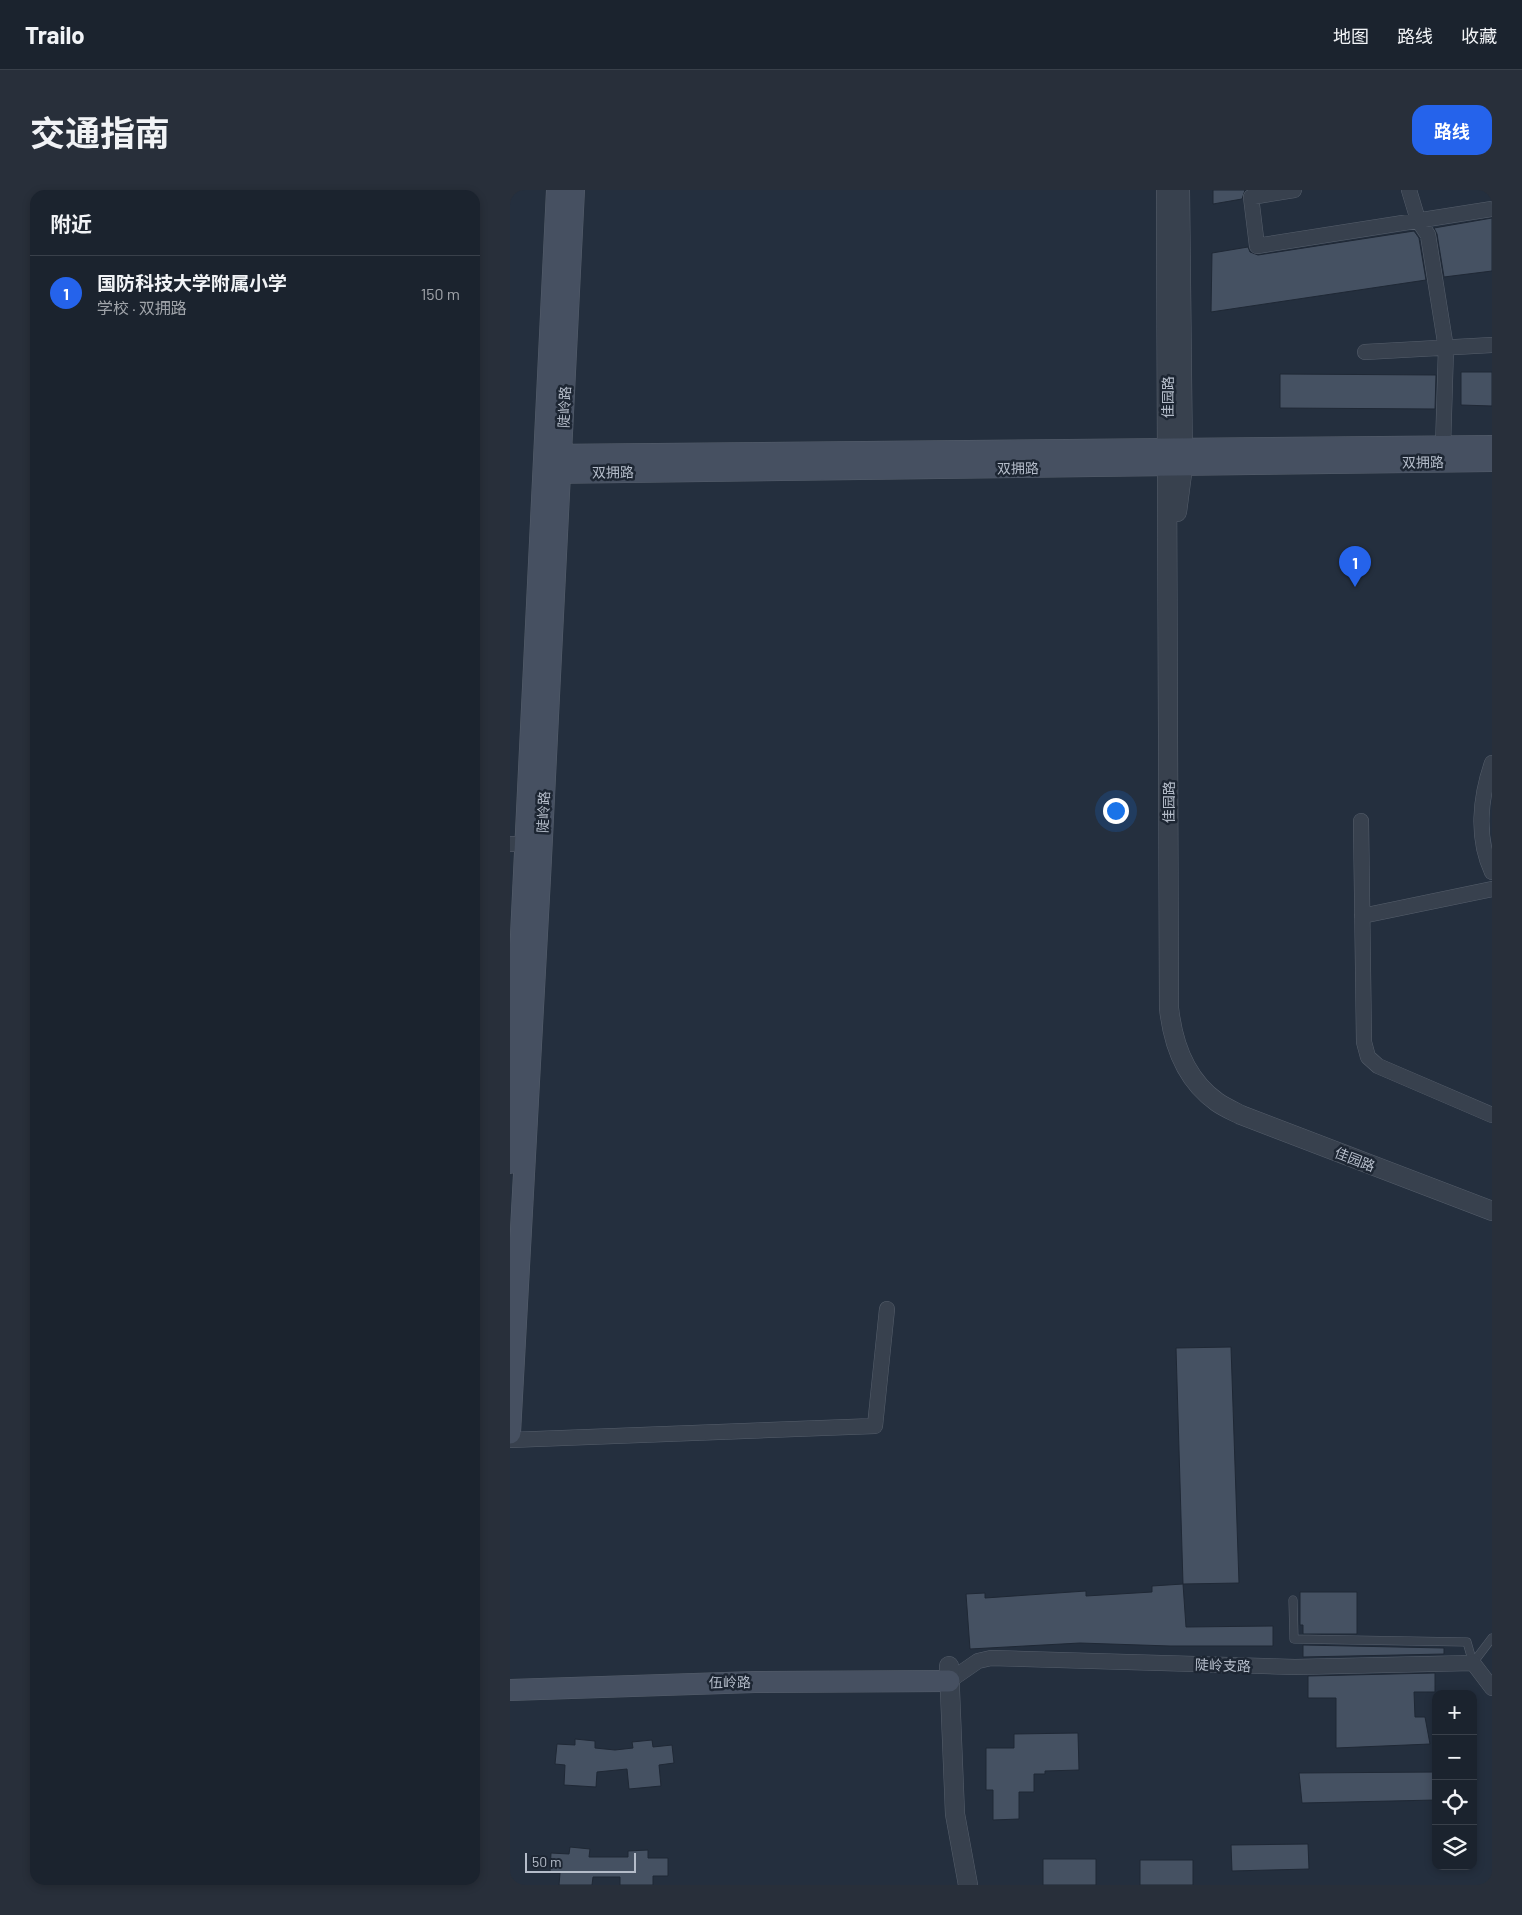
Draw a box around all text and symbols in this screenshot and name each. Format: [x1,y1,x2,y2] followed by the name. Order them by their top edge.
[25,20,85,49] text: Trailo
[1333,25,1369,47] text: 地图
[1397,25,1433,47] text: 路线
[1461,25,1497,47] text: 收藏
[1412,105,1492,155] button: 路线
[30,111,170,153] text: 交通指南
[50,211,92,236] text: 附近
[97,271,287,294] text: 国防科技大学附属小学
[63,284,69,303] text: 1
[421,284,460,303] text: 150 m
[97,298,187,317] text: 学校 · 双拥路
[1159,376,1176,418] street label: 佳园路
[554,386,574,428] street label: 陡岭路
[1402,453,1444,471] street label: 双拥路
[997,459,1039,477] street label: 双拥路
[592,463,634,481] street label: 双拥路
[1339,546,1371,587] pin: 1
[1160,781,1177,823] street label: 佳园路
[533,791,553,833] street label: 陡岭路
[1103,798,1129,824] your location
[1332,1144,1378,1174] street label: 佳园路
[1195,1656,1251,1674] street label: 陡岭支路
[709,1673,751,1691] street label: 伍岭路
[1432,1690,1477,1870] map controls
[1432,1690,1477,1735] button: +
[1432,1735,1477,1780] button: −
[1432,1780,1477,1825] button: locate
[1432,1825,1477,1870] button: layers
[525,1850,636,1873] scale bar
[532,1853,561,1870] text: 50 m

